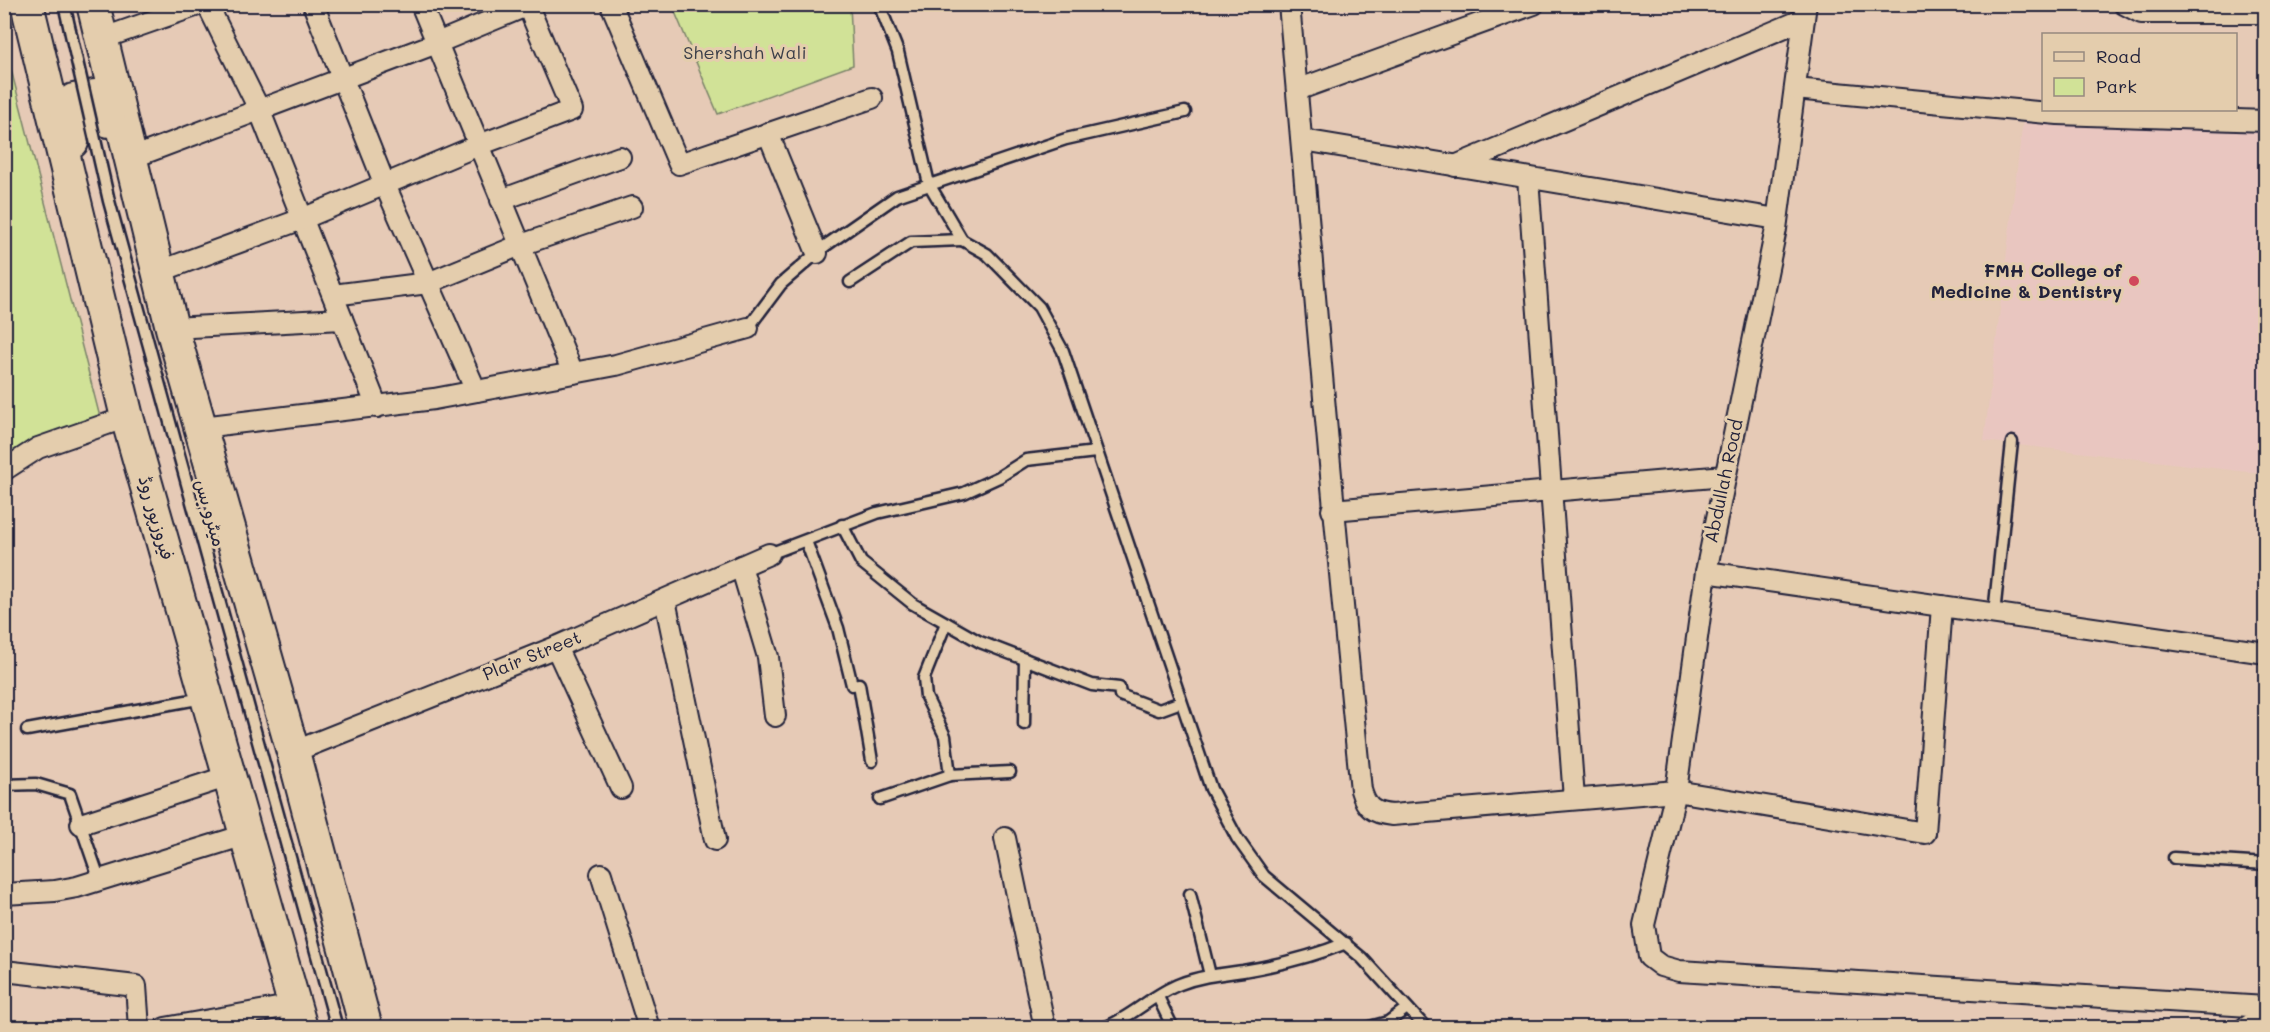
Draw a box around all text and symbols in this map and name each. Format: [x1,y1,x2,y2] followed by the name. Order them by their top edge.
[2042,33,2237,111] legend
[683,40,807,64] park label: Shershah Wali
[2096,44,2141,68] text: Road
[2096,74,2137,98] text: Park
[1931,258,2122,303] place label: FMH College of Medicine & Dentistry
[2127,274,2141,288] marker: FMH College of Medicine & Dentistry
[1698,417,1748,545] street label: Abdullah Road
[133,473,180,563] street label: فیروزپور روڈ
[190,476,232,549] street label: میٹرو بس
[479,624,584,686] street label: Plair Street

